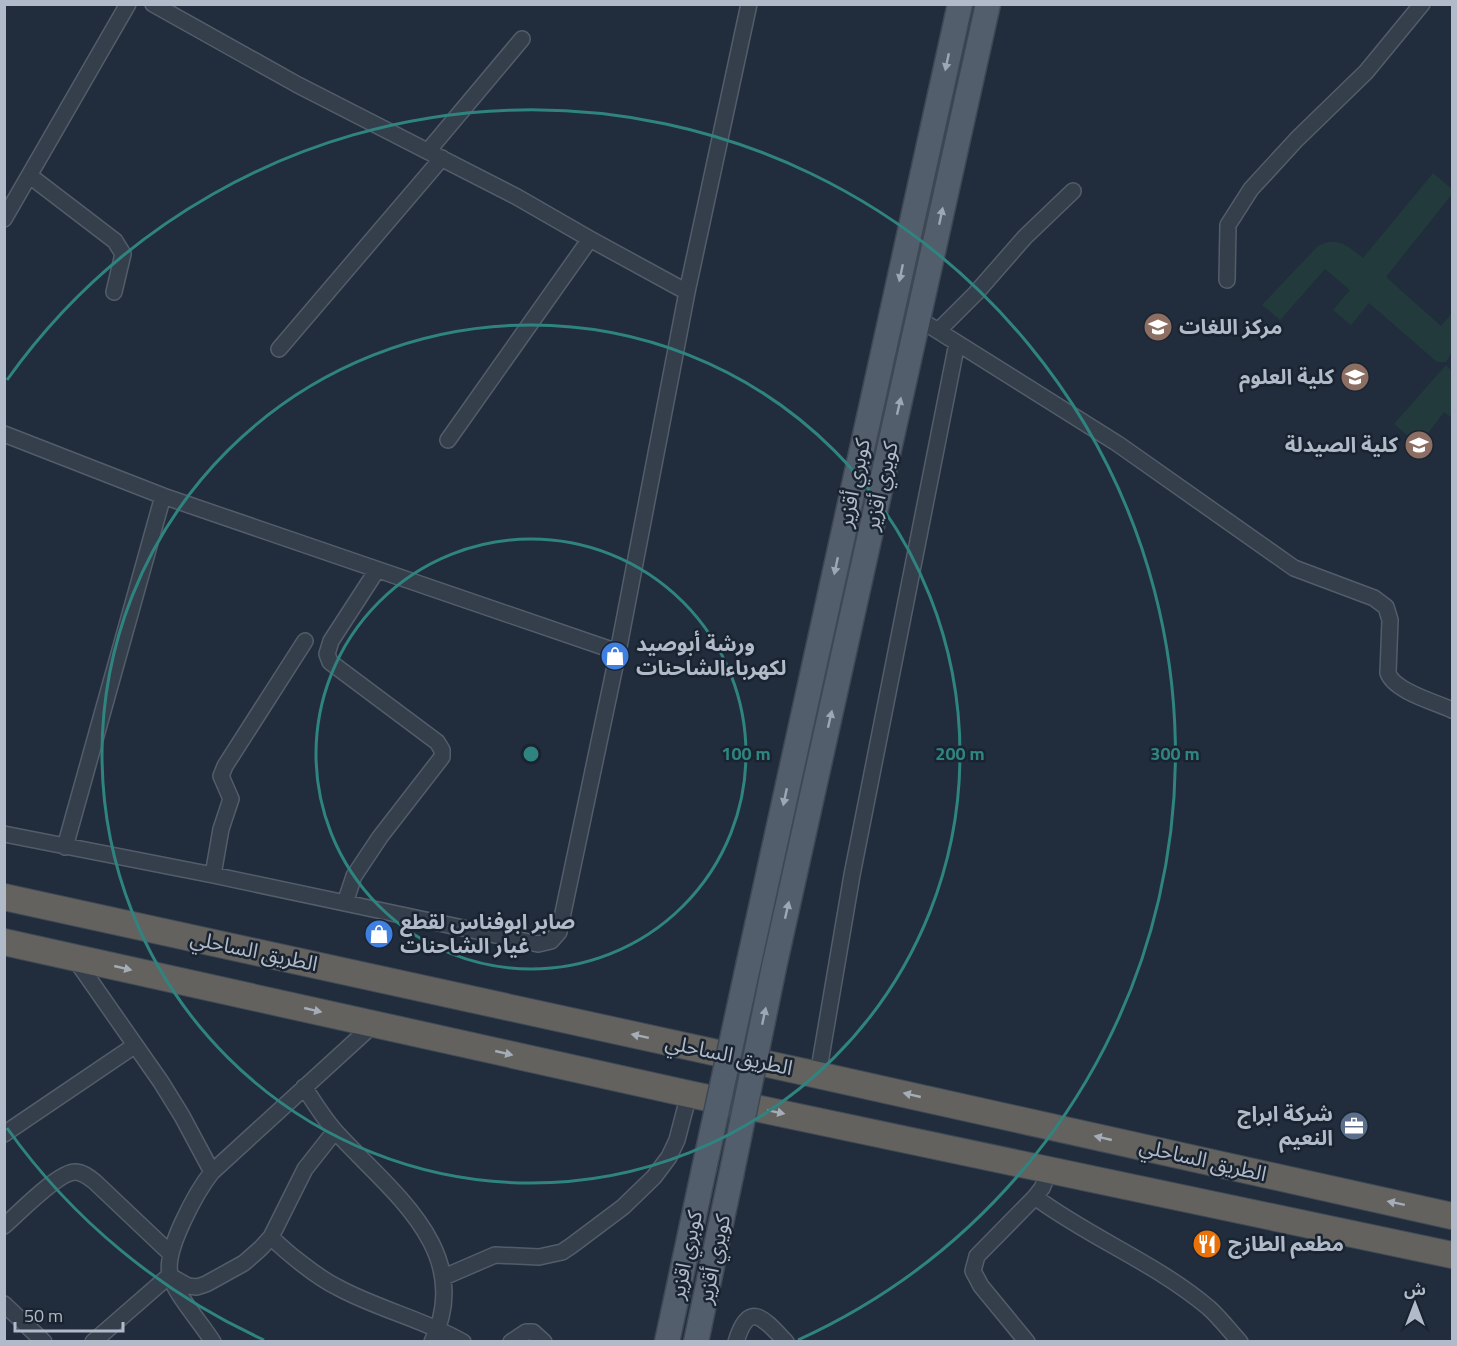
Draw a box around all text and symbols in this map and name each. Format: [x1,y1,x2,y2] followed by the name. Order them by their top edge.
[942,52,952,71] one-way arrow
[937,206,947,225] one-way arrow
[896,263,905,282] one-way arrow
[1179,310,1282,342] place label: مركز اللغات
[1142,311,1174,343] school or university icon: مركز اللغات
[1239,360,1334,393] place label: كلية العلوم
[1339,361,1371,393] school or university icon: كلية العلوم
[895,396,904,415] one-way arrow
[1285,428,1398,460] place label: كلية الصيدلة
[1403,429,1435,461] school or university icon: كلية الصيدلة
[828,435,879,531] street label: كوبري أقزير
[854,438,907,535] street label: كويري أقزير
[831,556,841,575] one-way arrow
[636,627,786,683] place label: ورشة أبوصيد لكهرباءالشاحنات
[599,640,631,672] shop icon: ورشة أبوصيد لكهرباءالشاحنات
[825,710,835,729] one-way arrow
[721,740,771,767] text: 100 m
[935,740,985,767] text: 200 m
[1150,740,1200,767] text: 300 m
[521,744,541,764] centre of rings
[780,788,790,806] one-way arrow
[783,900,792,919] one-way arrow
[400,905,575,961] place label: صابر ابوفناس لقطع غيار الشاحنات
[363,918,395,950] shop icon: صابر ابوفناس لقطع غيار الشاحنات
[187,921,321,980] street label: الطريق الساحلي
[114,963,132,973] one-way arrow
[304,1006,323,1015] one-way arrow
[760,1006,769,1025] one-way arrow
[662,1025,796,1084] street label: الطريق الساحلي
[631,1030,649,1040] one-way arrow
[495,1048,513,1058] one-way arrow
[903,1090,922,1100] one-way arrow
[1237,1097,1333,1153] place label: شركة ابراج النعيم
[767,1108,786,1117] one-way arrow
[1338,1110,1370,1142] office icon: شركة ابراج النعيم
[1136,1129,1270,1190] street label: الطريق الساحلي
[1093,1132,1112,1142] one-way arrow
[1386,1198,1405,1207] one-way arrow
[660,1207,711,1303] street label: كوبري اقزير
[688,1211,739,1307] street label: كويري أقزير
[1228,1227,1344,1259] place label: مطعم الطازج
[1191,1228,1223,1260] restaurant icon: مطعم الطازج
[1385,1274,1445,1334] north arrow
[1404,1277,1426,1301] text: ش
[15,1295,123,1333] scale bar
[24,1302,63,1329] text: 50 m

